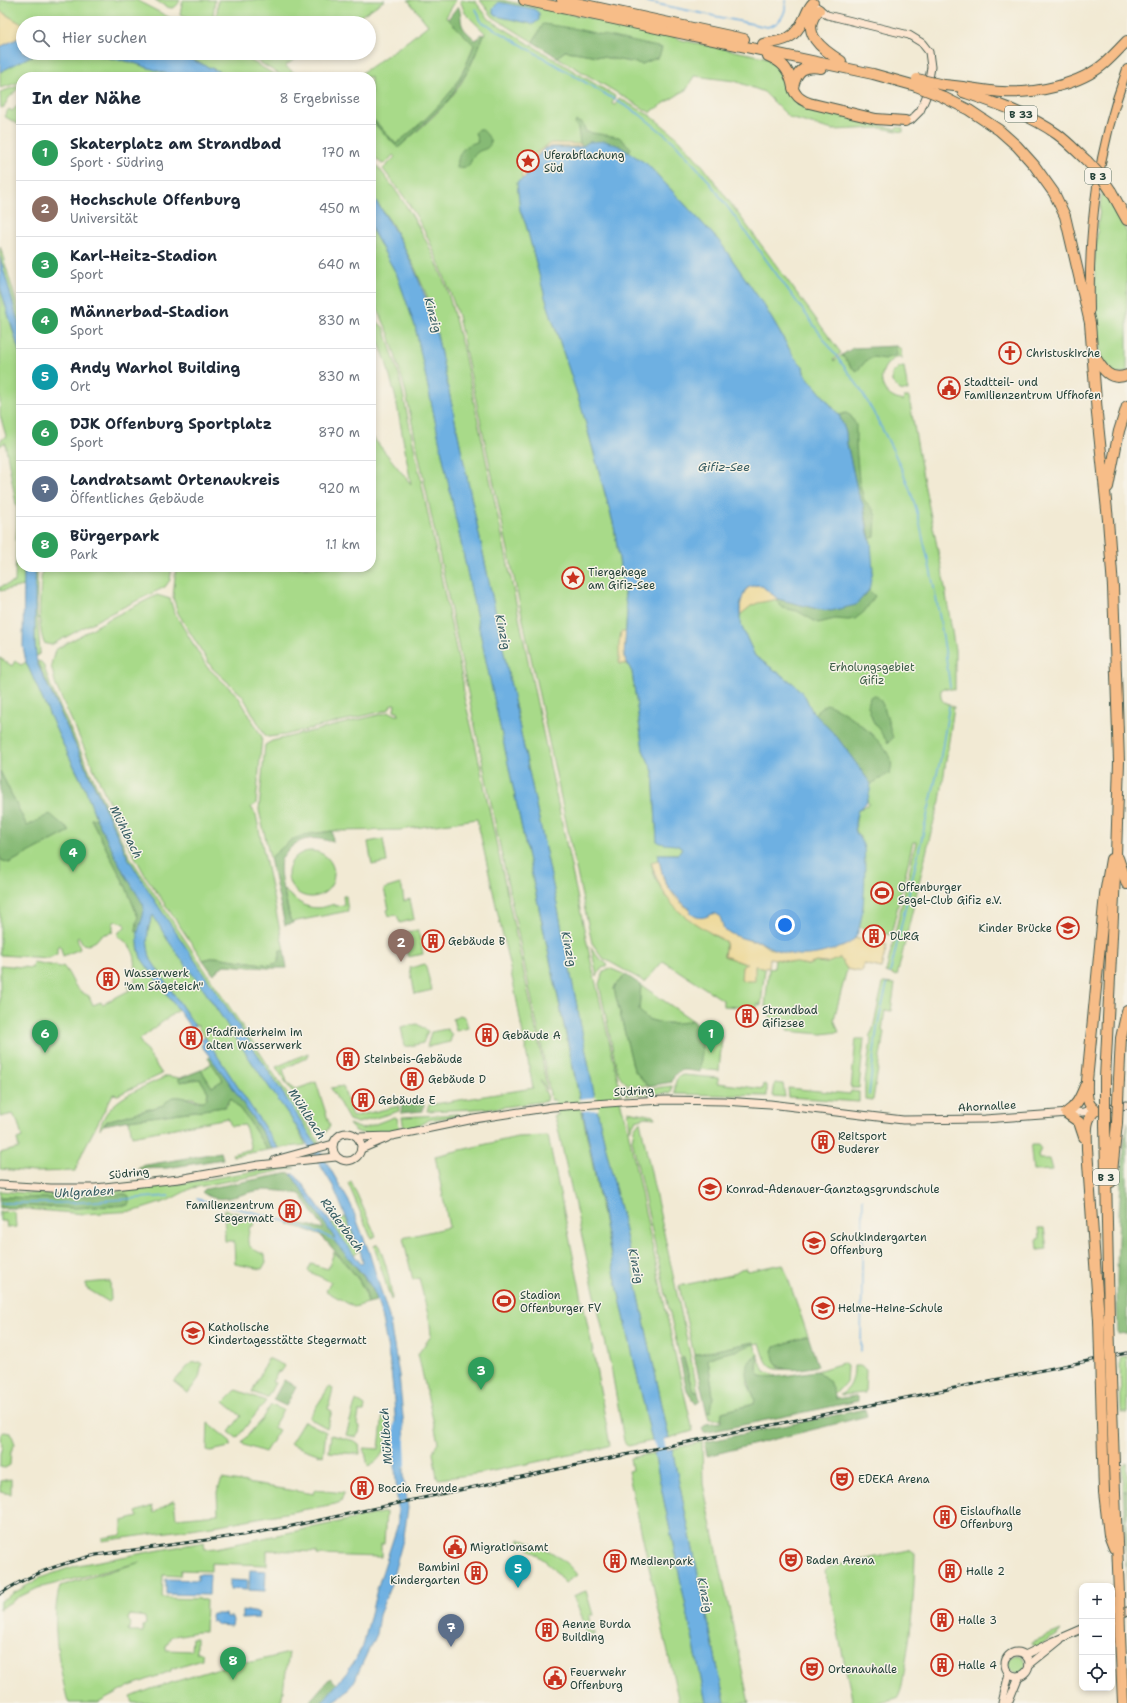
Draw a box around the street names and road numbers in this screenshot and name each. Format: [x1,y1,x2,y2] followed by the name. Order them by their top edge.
[1005,106,1037,122] road number: B 33
[1085,168,1111,184] road number: B 3
[613,1083,655,1100] street label: Südring
[957,1097,1017,1116] street label: Ahornallee
[108,1164,150,1183] street label: Südring
[1093,1169,1119,1185] road number: B 3

